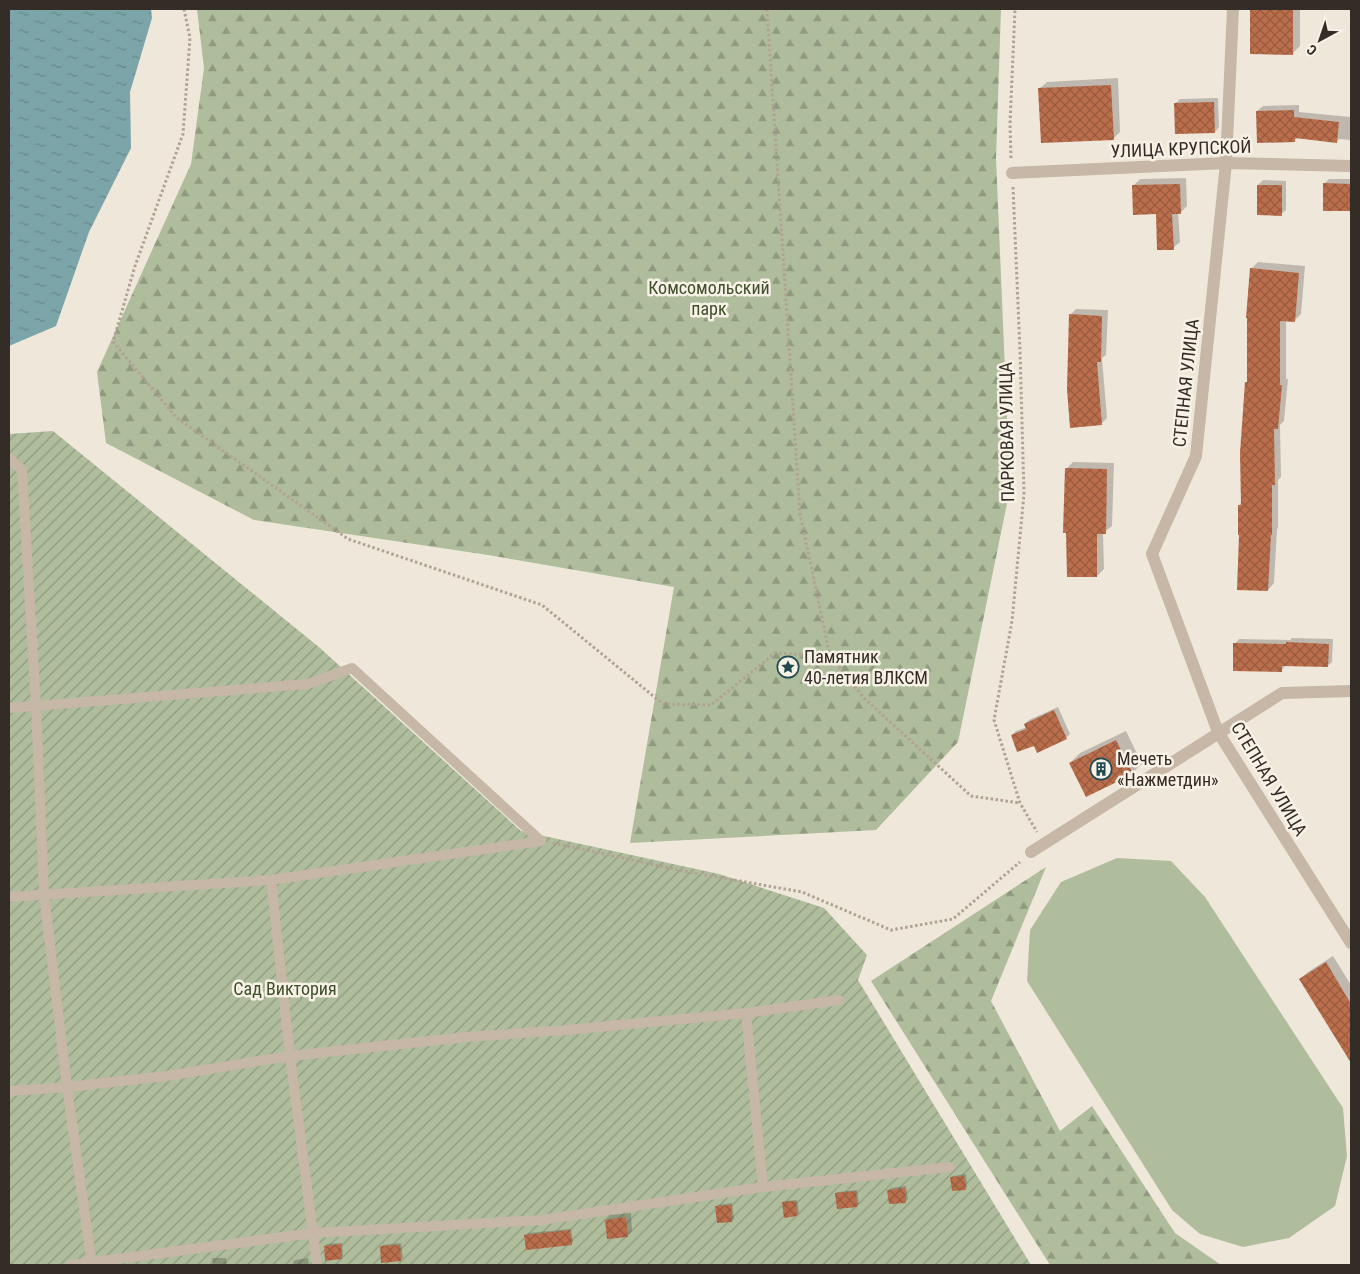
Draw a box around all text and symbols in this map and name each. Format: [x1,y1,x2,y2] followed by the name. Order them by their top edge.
[1295,15,1345,65] north arrow
[1303,41,1320,59] text: С
[1110,136,1252,161] street label: УЛИЦА КРУПСКОЙ
[648,277,770,319] park label: Комсомольский парк
[1168,317,1203,448] street label: СТЕПНАЯ УЛИЦА
[995,361,1018,502] street label: ПАРКОВАЯ УЛИЦА
[804,646,928,688] place label: Памятник 40-летия ВЛКСМ
[776,655,800,679] place icon: Памятник 40-летия ВЛКСМ
[1227,718,1312,840] street label: СТЕПНАЯ УЛИЦА
[1117,748,1219,790] place label: Мечеть «Нажметдин»
[1089,757,1113,781] building icon: Мечеть «Нажметдин»
[233,978,337,999] park label: Сад Виктория

